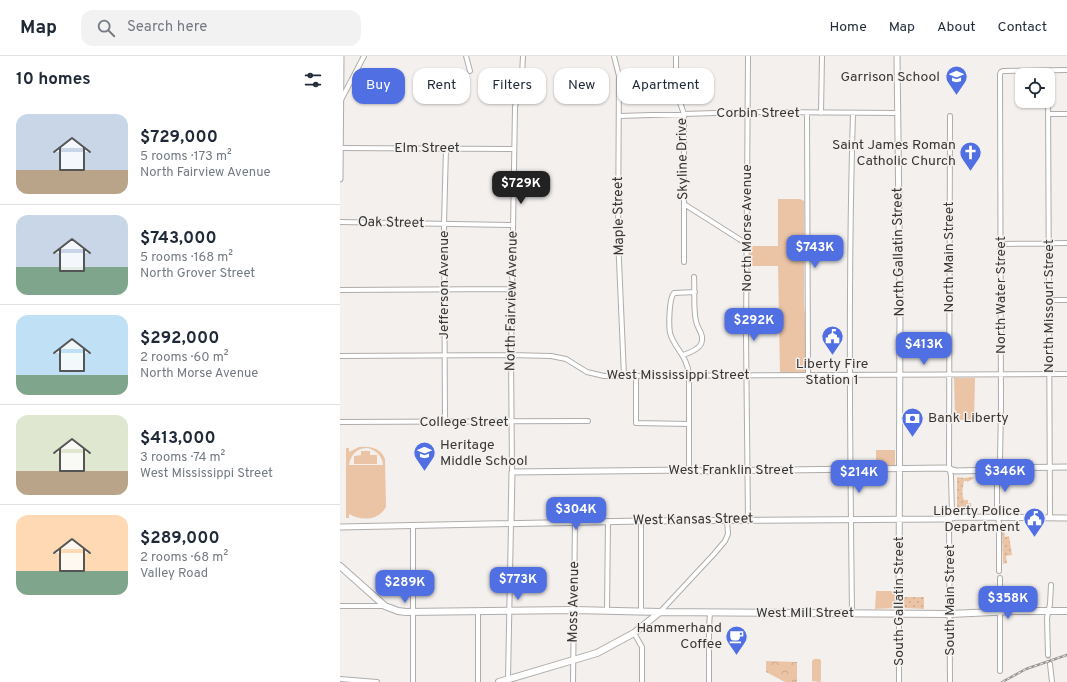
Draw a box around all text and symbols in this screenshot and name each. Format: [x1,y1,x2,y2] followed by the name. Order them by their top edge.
[81,10,361,46] search box
[20,16,57,40] text: Map
[95,17,117,39] icon: search
[127,18,207,37] text: Search here
[830,19,867,36] text: Home
[889,19,915,36] text: Map
[937,19,976,36] text: About
[998,19,1047,36] text: Contact
[943,64,969,97] school or university icon: Garrison School
[352,68,405,104] chip: Buy
[413,68,470,104] chip: Rent
[478,68,546,104] chip: Filters
[554,68,609,104] chip: New
[617,68,714,104] chip: Apartment
[1015,68,1055,108] map controls
[1015,68,1055,108] button: locate
[16,69,91,91] text: 10 homes
[302,69,324,91] icon: filters
[840,69,940,86] place label: Garrison School
[716,105,800,122] street label: Corbin Street
[674,118,692,200] street label: Skyline Drive
[140,127,218,149] text: $729,000
[48,130,96,178] icon: home
[832,137,956,170] place label: Saint James Roman Catholic Church
[394,140,460,157] street label: Elm Street
[958,140,984,173] church icon: Saint James Roman Catholic Church
[140,149,232,165] text: 5 rooms · 173 m²
[739,164,756,292] street label: North Morse Avenue
[140,165,270,181] text: North Fairview Avenue
[493,171,549,205] pin: $729K
[501,176,541,192] text: $729K
[610,176,628,256] street label: Maple Street
[889,187,909,317] street label: North Gallatin Street
[941,202,958,313] street label: North Main Street
[358,214,424,232] street label: Oak Street
[140,228,217,250] text: $743,000
[436,230,453,340] street label: Jefferson Avenue
[48,231,96,279] icon: home
[502,231,522,371] street label: North Fairview Avenue
[787,235,843,269] pin: $743K
[993,236,1010,354] street label: North Water Street
[1041,239,1058,373] street label: North Missouri Street
[795,240,835,256] text: $743K
[140,250,233,266] text: 5 rooms · 168 m²
[140,266,255,282] text: North Grover Street
[726,308,782,342] pin: $292K
[734,313,774,329] text: $292K
[819,323,845,356] public building icon: Liberty Fire Station 1
[140,328,219,350] text: $292,000
[48,331,96,379] icon: home
[896,332,952,366] pin: $413K
[905,337,943,353] text: $413K
[140,350,229,366] text: 2 rooms · 60 m²
[796,356,868,389] place label: Liberty Fire Station 1
[140,366,258,382] text: North Morse Avenue
[606,367,750,384] street label: West Mississippi Street
[899,405,925,438] bank icon: Bank Liberty
[928,410,1009,427] place label: Bank Liberty
[419,414,509,431] street label: College Street
[140,428,216,450] text: $413,000
[48,431,96,479] icon: home
[440,437,528,470] place label: Heritage Middle School
[411,440,437,473] school or university icon: Heritage Middle School
[140,450,225,466] text: 3 rooms · 74 m²
[977,459,1033,493] pin: $346K
[831,460,887,494] pin: $214K
[668,462,794,479] street label: West Franklin Street
[984,464,1026,480] text: $346K
[840,465,878,481] text: $214K
[140,466,273,482] text: West Mississippi Street
[548,497,604,531] pin: $304K
[555,502,597,518] text: $304K
[933,503,1020,536] place label: Liberty Police Department
[1022,506,1048,539] public building icon: Liberty Police Department
[633,510,753,530] street label: West Kansas Street
[140,528,220,550] text: $289,000
[48,531,96,579] icon: home
[891,536,908,666] street label: South Gallatin Street
[942,544,959,656] street label: South Main Street
[140,550,228,566] text: 2 rooms · 68 m²
[565,561,583,643] street label: Moss Avenue
[140,566,208,582] text: Valley Road
[490,567,546,601] pin: $773K
[377,570,433,604] pin: $289K
[499,572,537,588] text: $773K
[384,575,426,591] text: $289K
[980,586,1036,620] pin: $358K
[988,591,1028,607] text: $358K
[756,605,854,622] street label: West Mill Street
[636,620,722,653] place label: Hammerhand Coffee
[724,623,750,656] cafe icon: Hammerhand Coffee

